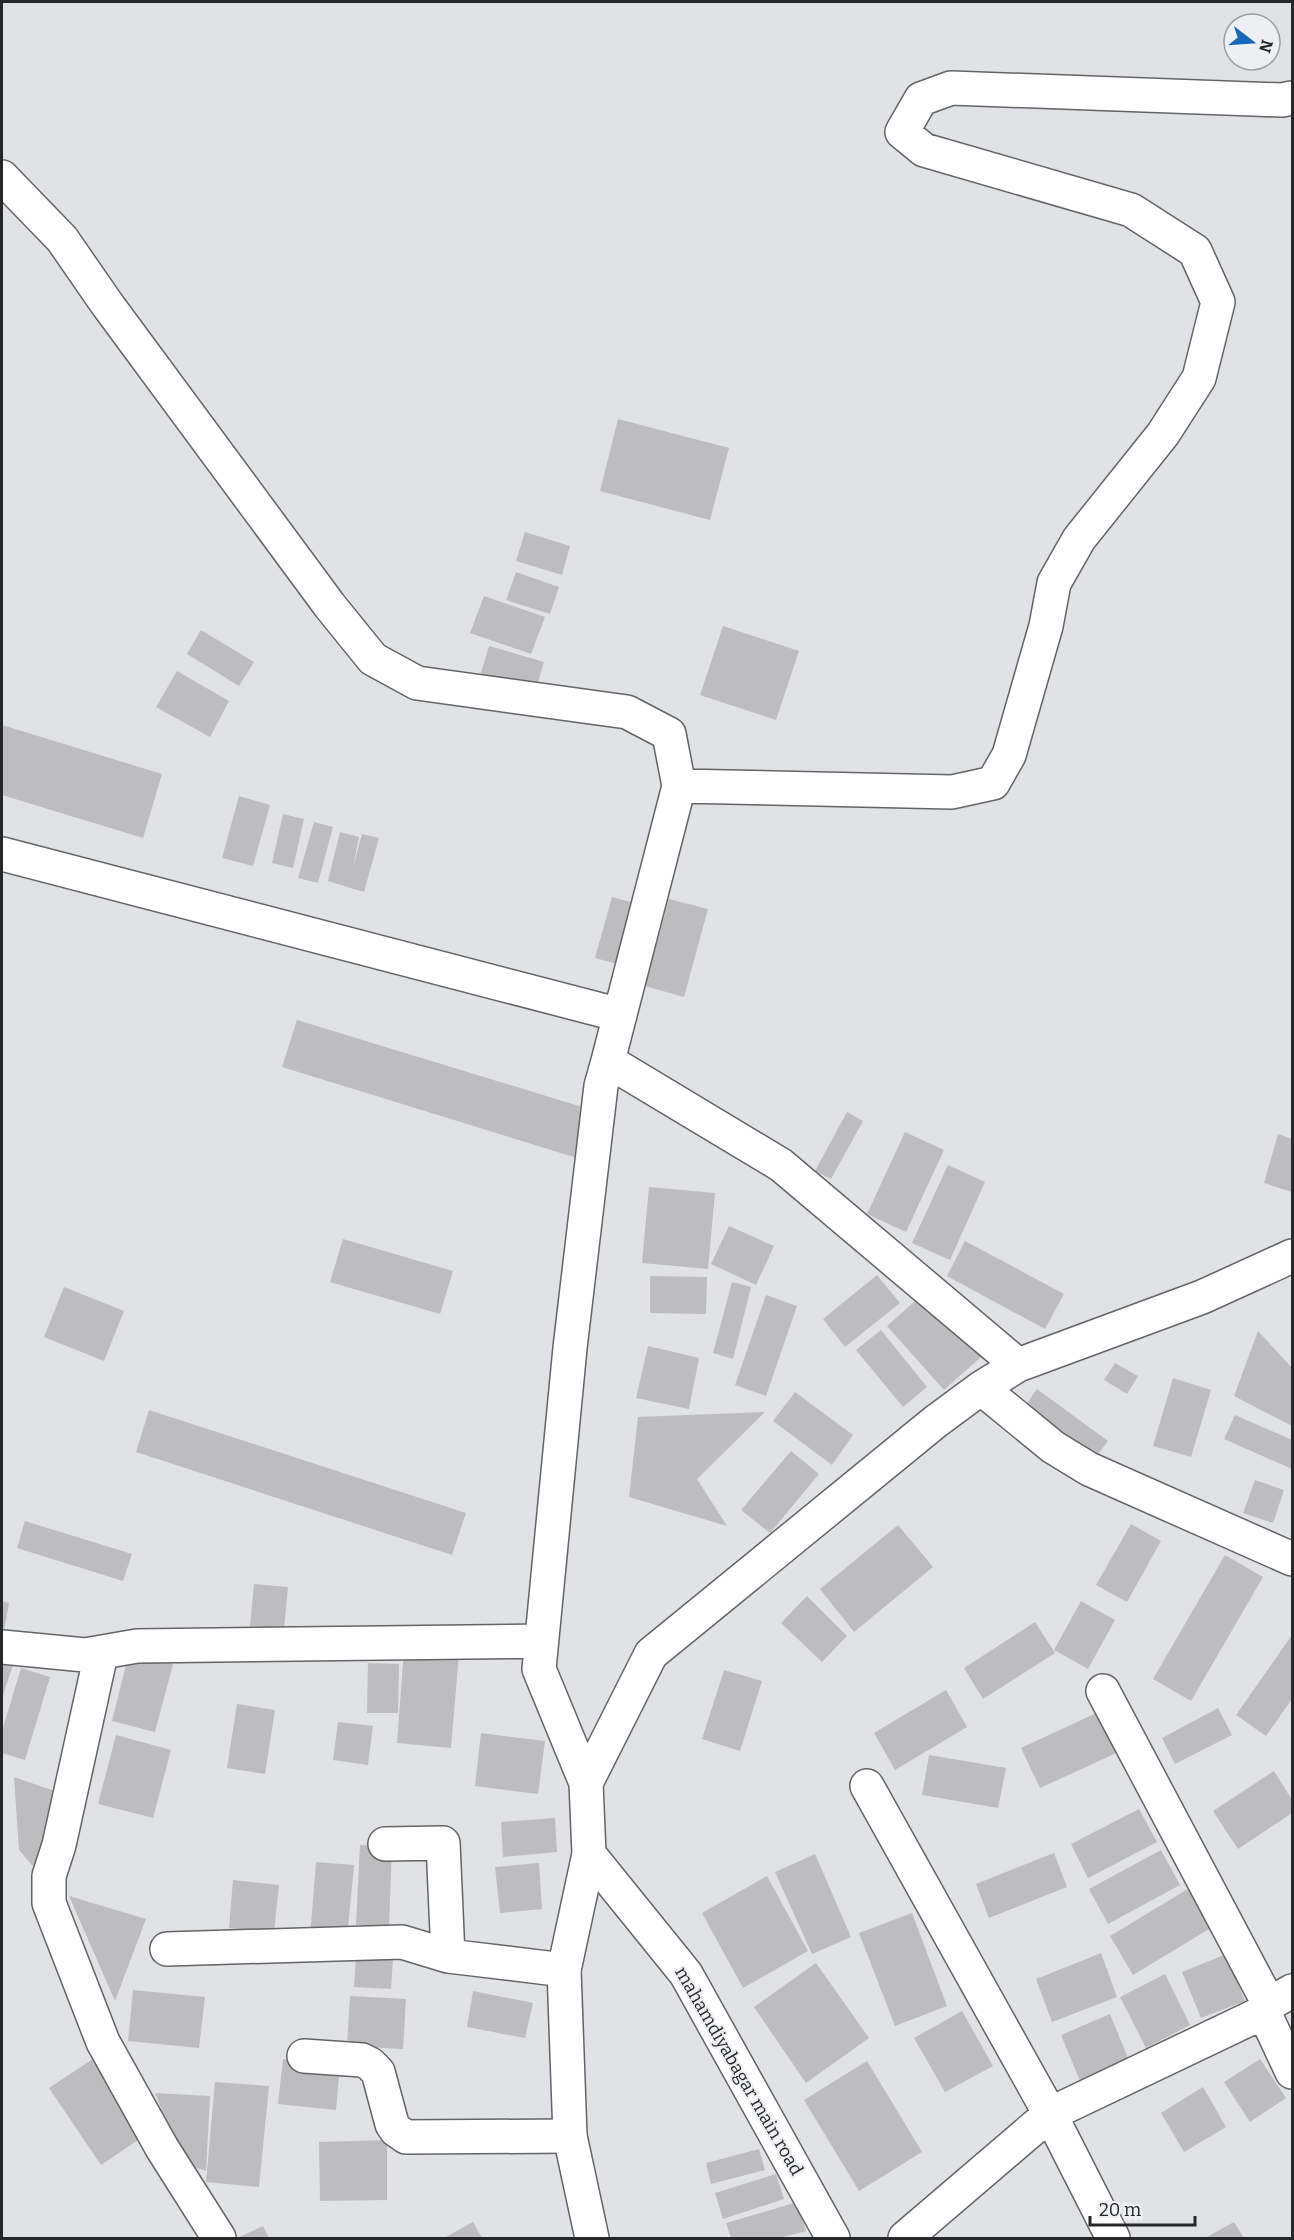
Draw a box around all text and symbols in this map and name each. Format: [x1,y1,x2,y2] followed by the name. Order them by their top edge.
[1222,12,1282,72] north arrow
[1255,38,1277,55] text: N
[670,1963,808,2180] street label: mahamdiyabagar main road
[1090,2189,1195,2227] scale bar
[1099,2199,1141,2221] text: 20 m

